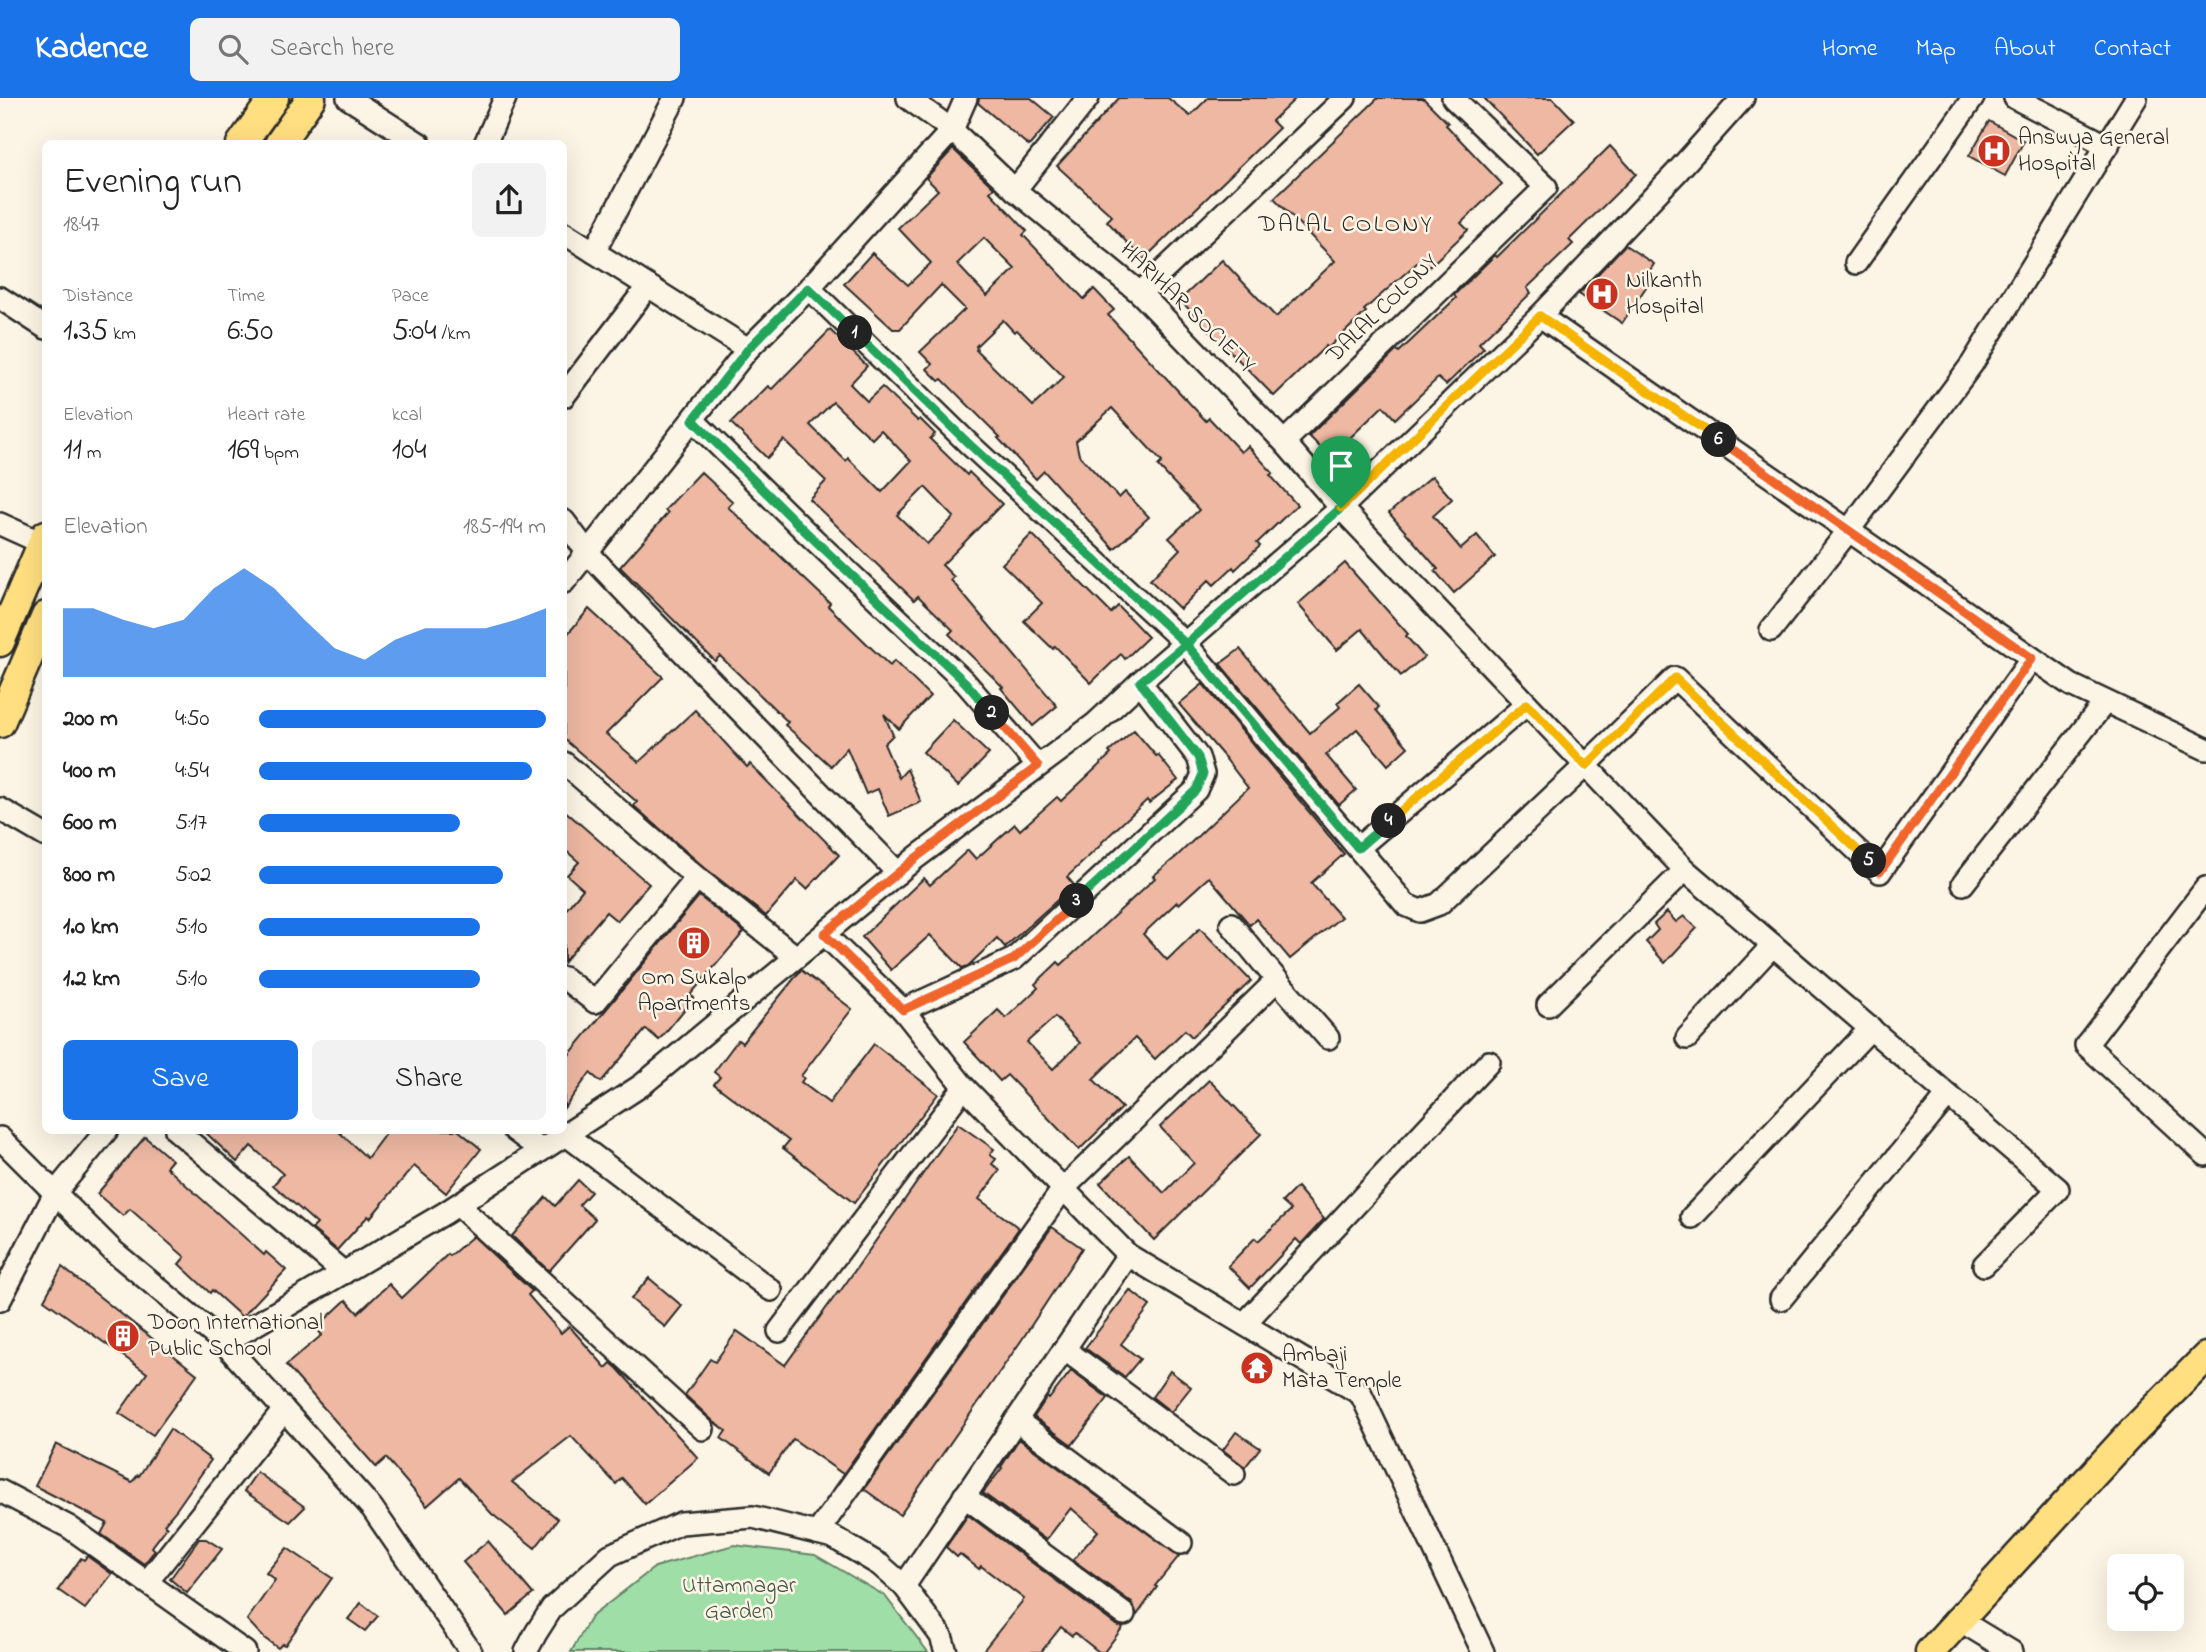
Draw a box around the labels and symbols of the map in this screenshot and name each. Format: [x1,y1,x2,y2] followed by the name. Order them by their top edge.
[2018,122,2169,181] place label: Ansuya General Hospital
[1975,132,2013,170] hospital icon: Ansuya General Hospital
[1257,208,1434,243] district label: DALAL COLONY
[1112,235,1263,382] street label: HARIHAR SOCIETY
[1319,247,1447,372] street label: DALAL COLONY
[1626,265,1704,324] place label: Nilkanth Hospital
[1583,275,1621,313] hospital icon: Nilkanth Hospital
[838,316,872,350] pin: 1
[1702,422,1736,458] pin: 6
[1311,436,1371,508] pin
[974,696,1010,730] pin: 2
[1372,804,1406,838] pin: 4
[1852,844,1886,878] pin: 5
[1060,884,1094,918] pin: 3
[675,924,713,962] building icon: Om Sukalp Apartments
[638,962,750,1021] place label: Om Sukalp Apartments
[147,1307,323,1366] place label: Doon International Public School
[104,1317,142,1355] building icon: Doon International Public School
[1282,1339,1402,1398] place label: Ambaji Mata Temple
[1238,1349,1276,1387] temple icon: Ambaji Mata Temple
[682,1570,797,1629] park label: Uttamnagar Garden

